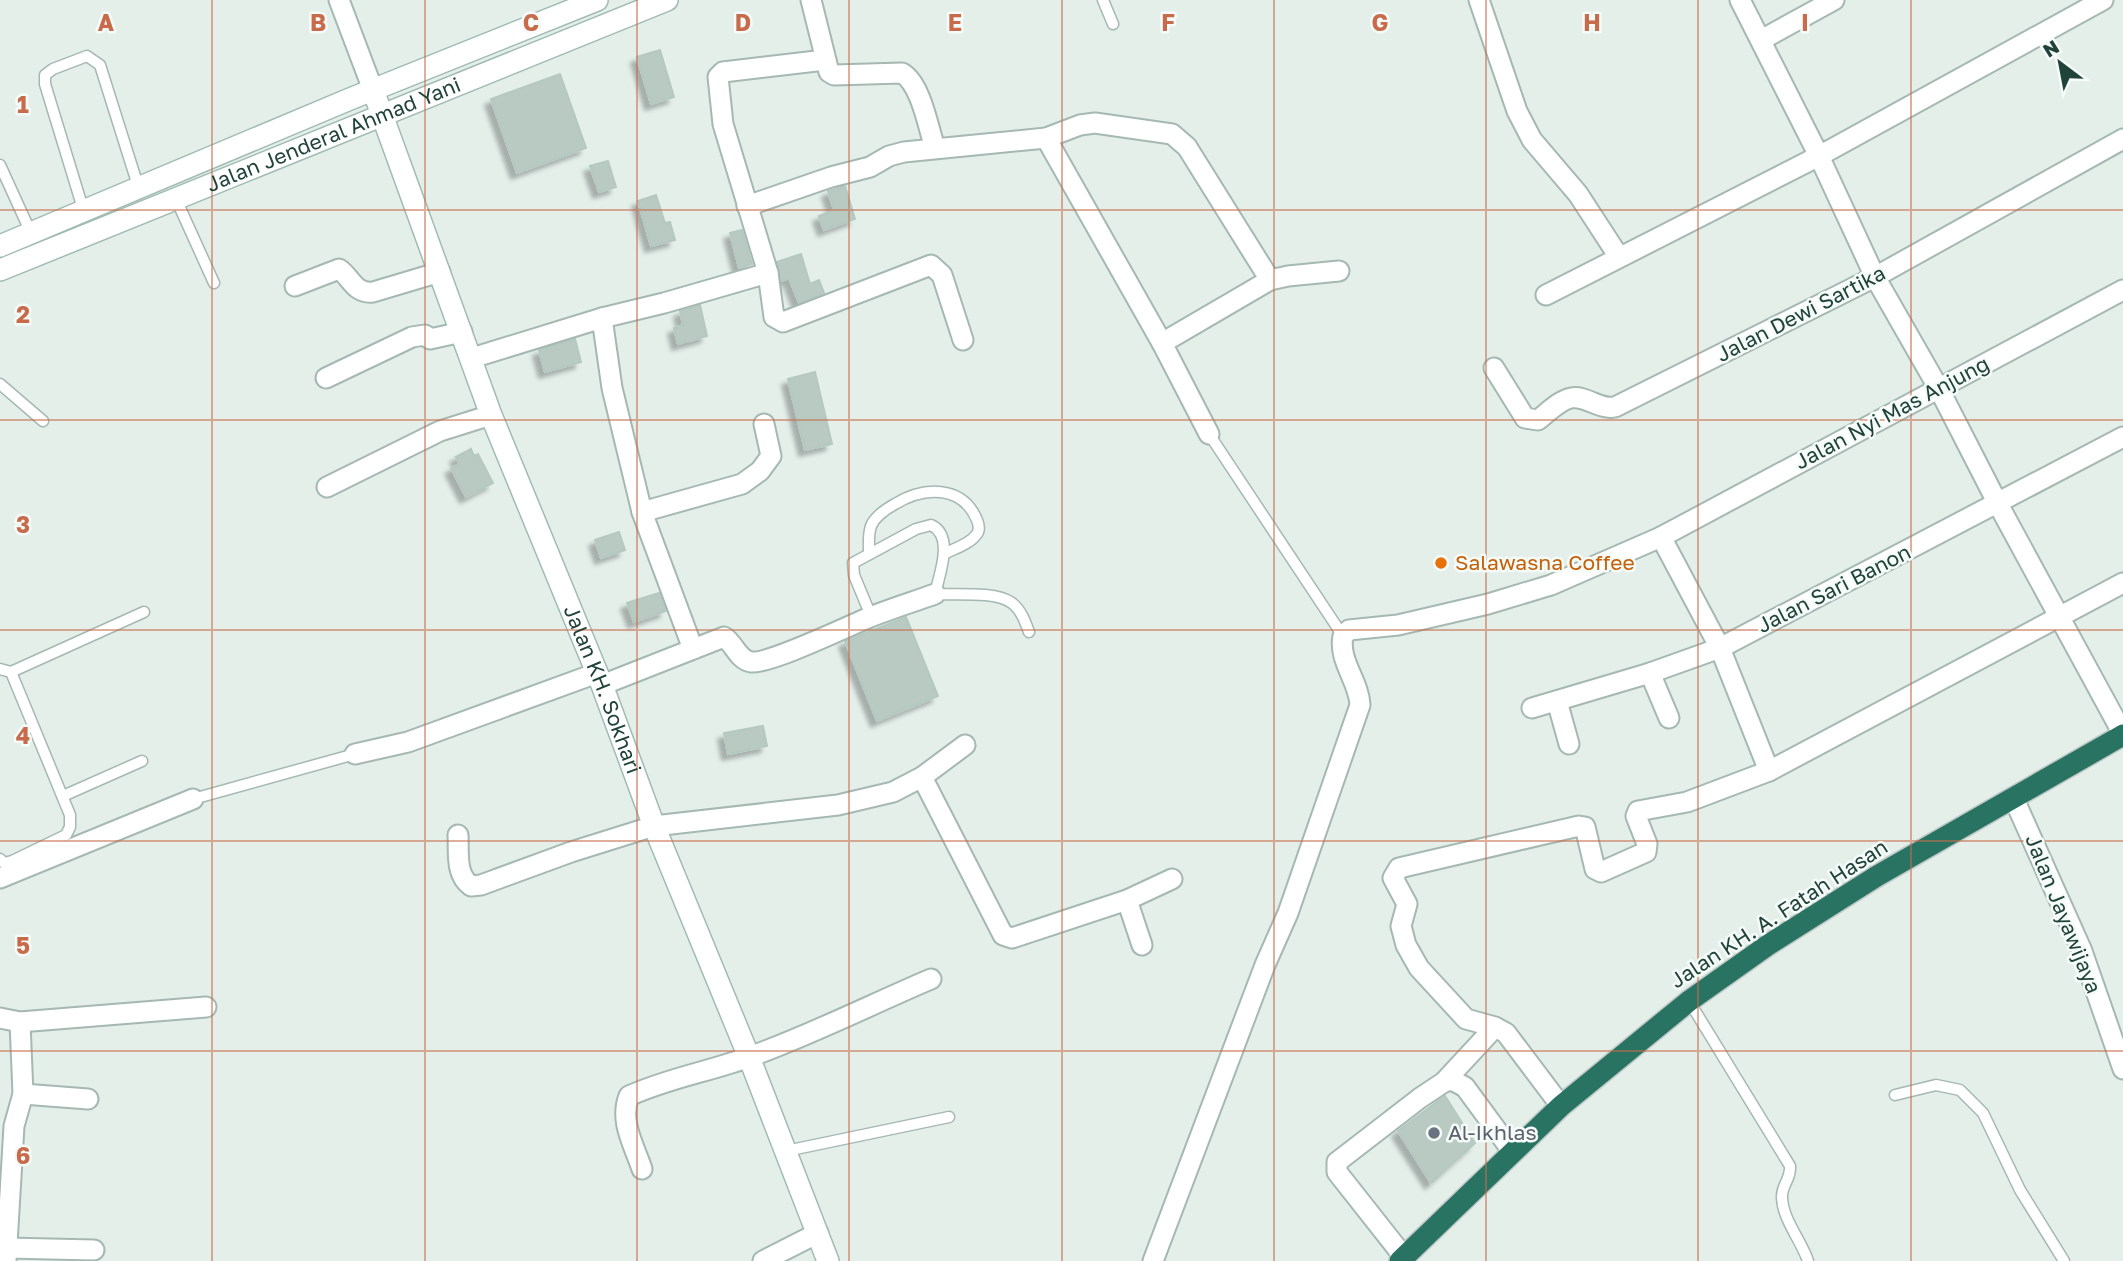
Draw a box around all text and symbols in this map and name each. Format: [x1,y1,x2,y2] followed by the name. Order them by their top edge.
[98,8,115,36] text: A
[310,8,326,36] text: B
[523,8,539,36] text: C
[735,8,751,36] text: D
[948,8,962,36] text: E
[1161,8,1175,36] text: F
[1372,8,1388,36] text: G
[1583,8,1601,36] text: H
[1801,8,1809,36] text: I
[2025,28,2095,98] north arrow
[2039,35,2063,62] text: N
[202,71,464,197] street label: Jalan Jenderal Ahmad Yani
[17,90,29,118] text: 1
[1712,259,1889,367] street label: Jalan Dewi Sartika
[16,300,30,328] text: 2
[1790,350,1993,474] street label: Jalan Nyi Mas Anjung
[16,510,30,538] text: 3
[1752,538,1915,638] street label: Jalan Sari Banon
[1455,549,1635,575] place label: Salawasna Coffee
[1433,555,1449,571] marker: Salawasna Coffee
[559,601,648,777] street label: Jalan KH. Sokhari
[16,721,30,749] text: 4
[2020,830,2108,997] street label: Jalan Jayawijaya
[1665,833,1892,993] street label: Jalan KH. A. Fatah Hasan
[16,931,30,959] text: 5
[1448,1119,1537,1145] place label: Al-Ikhlas
[1426,1125,1442,1141] marker: Al-Ikhlas
[16,1141,30,1169] text: 6

